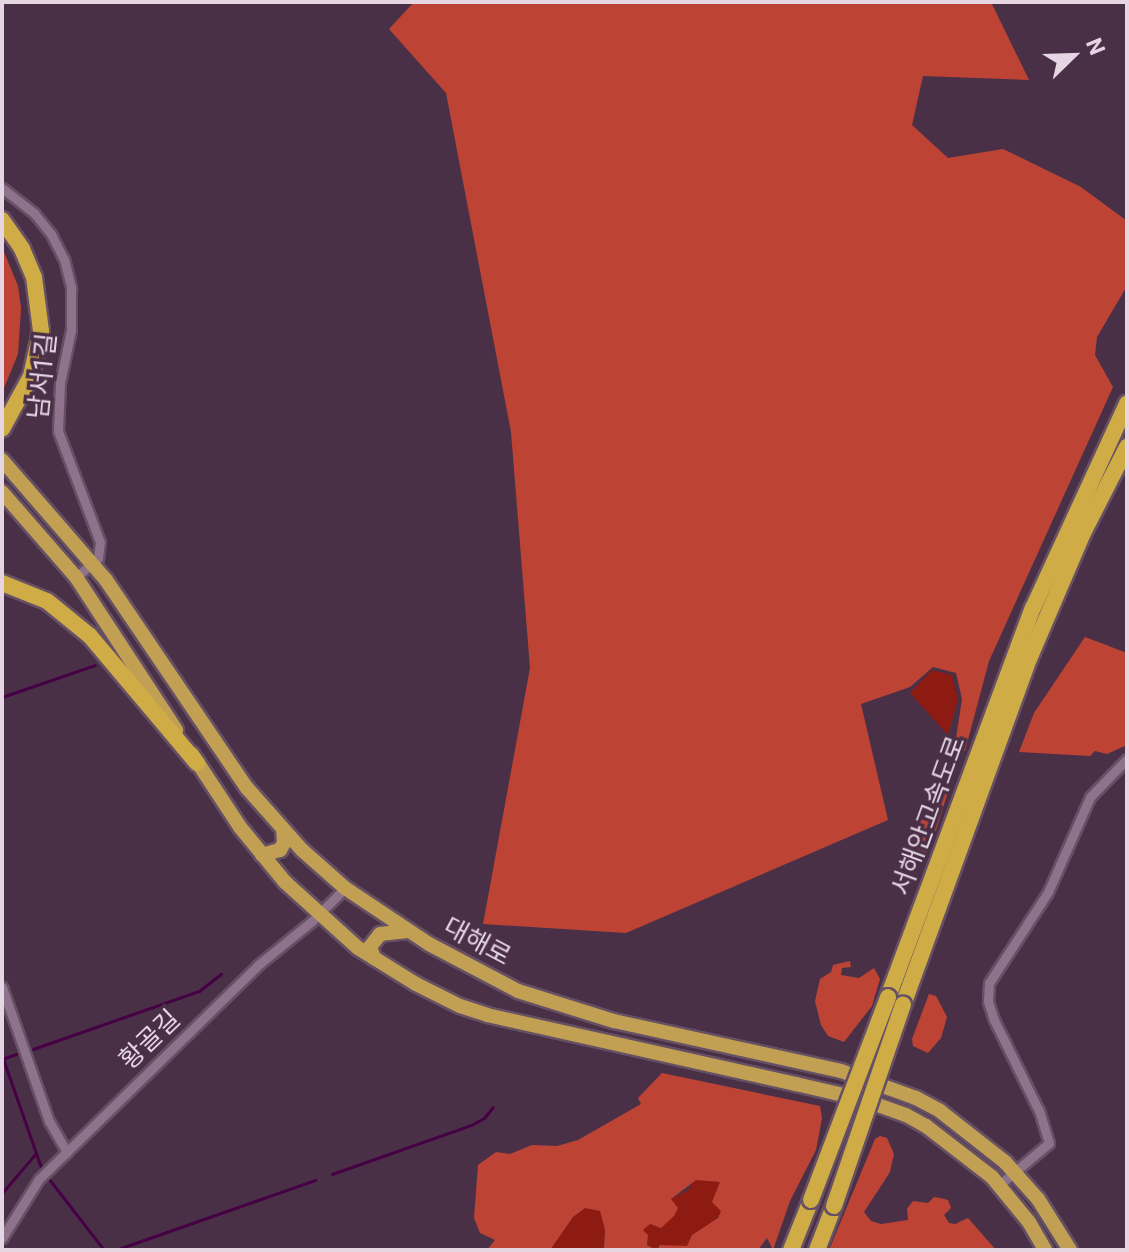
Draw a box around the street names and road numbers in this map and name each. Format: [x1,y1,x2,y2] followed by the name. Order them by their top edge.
[23,331,63,421] street label: 남서1길
[886,732,972,900] street label: 서해안고속도로
[438,911,516,973] street label: 대해로
[113,1004,187,1076] street label: 황골길

